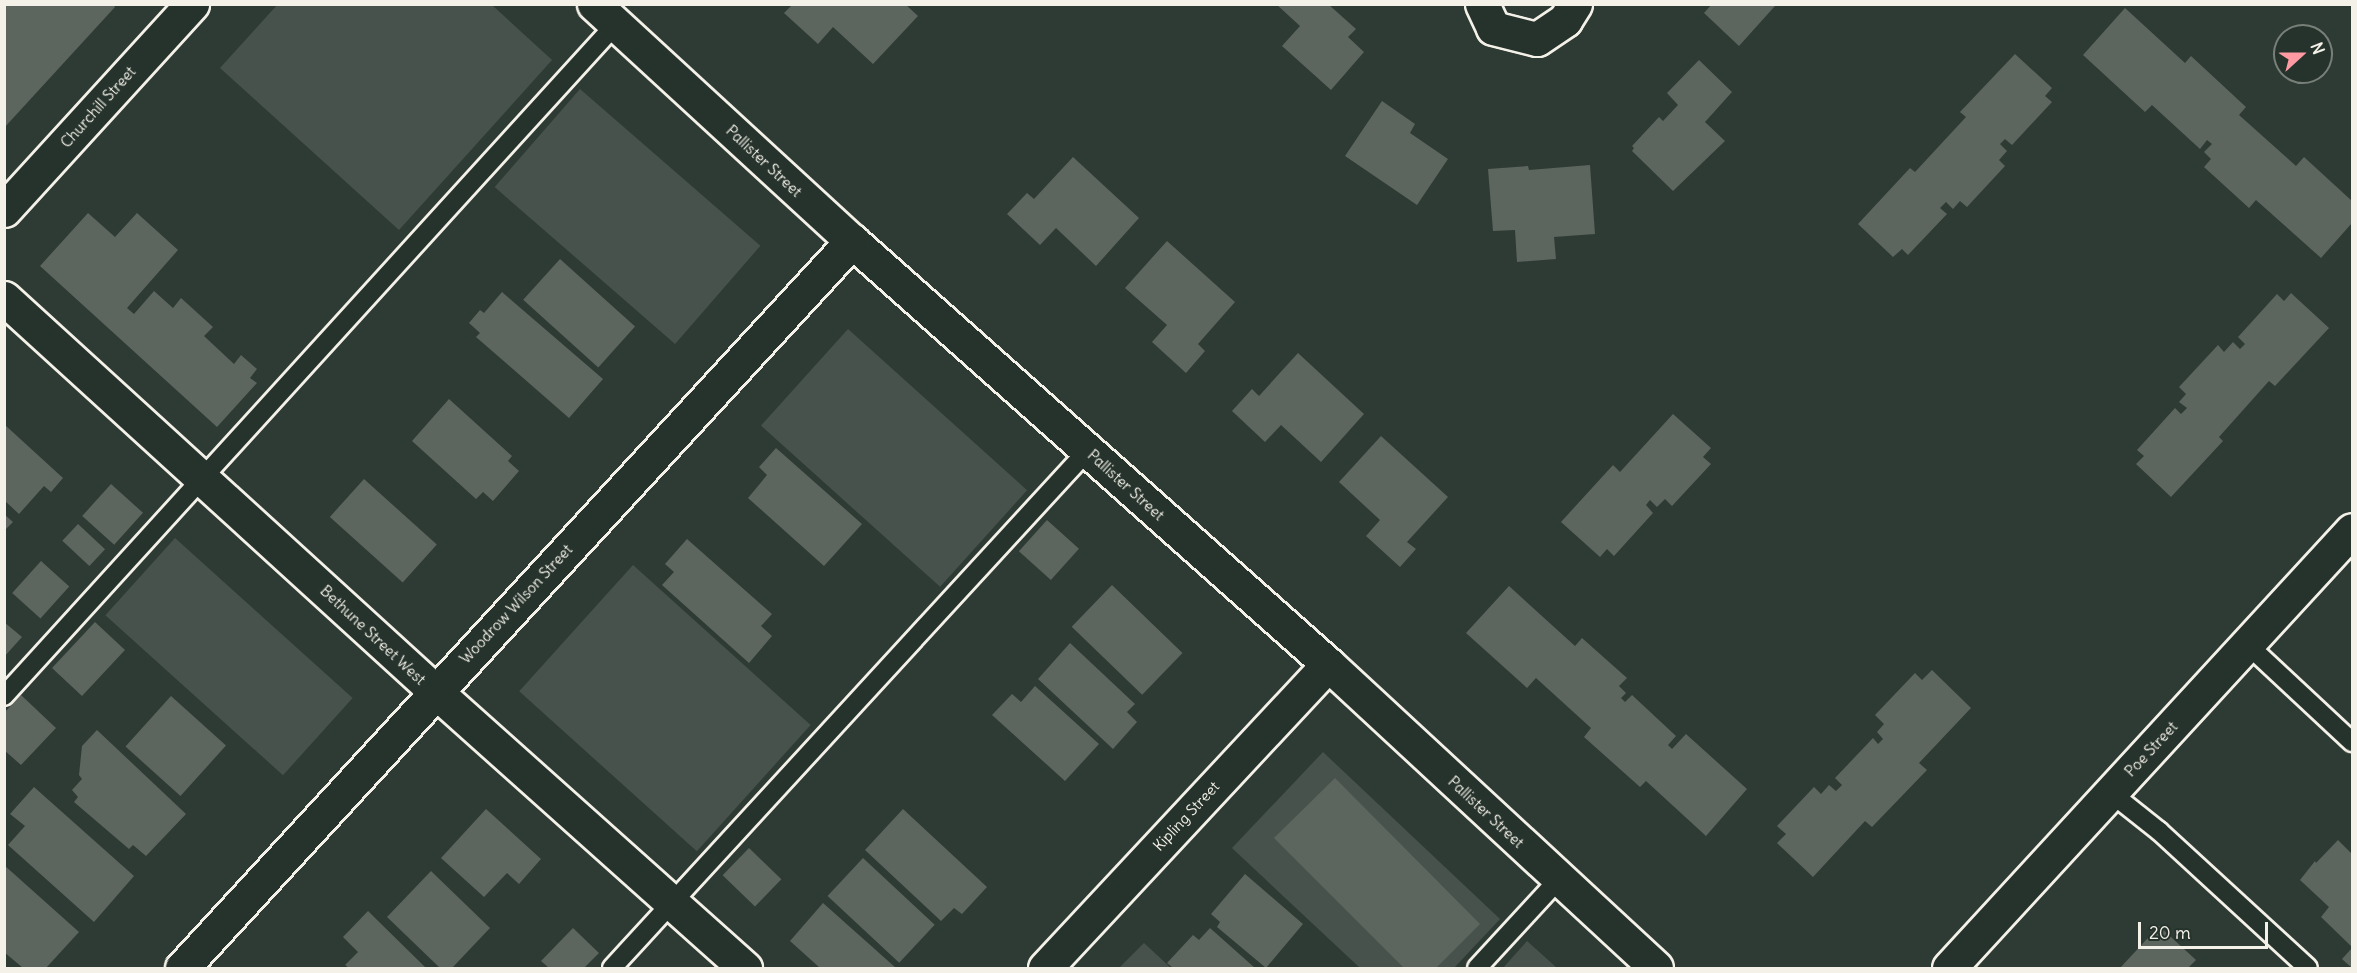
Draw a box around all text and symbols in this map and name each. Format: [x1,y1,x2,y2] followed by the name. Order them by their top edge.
[2273,24,2333,84] north arrow
[2307,40,2329,57] text: N
[57,63,139,151] street label: Churchill Street
[722,121,806,201] street label: Pallister Street
[1084,446,1168,524] street label: Pallister Street
[456,541,576,667] street label: Woodrow Wilson Street
[317,582,429,688] street label: Bethune Street West
[2121,718,2181,780] street label: Poe Street
[1444,772,1528,852] street label: Pallister Street
[1149,777,1223,855] street label: Kipling Street
[2141,910,2272,948] scale bar
[2149,921,2191,944] text: 20 m

